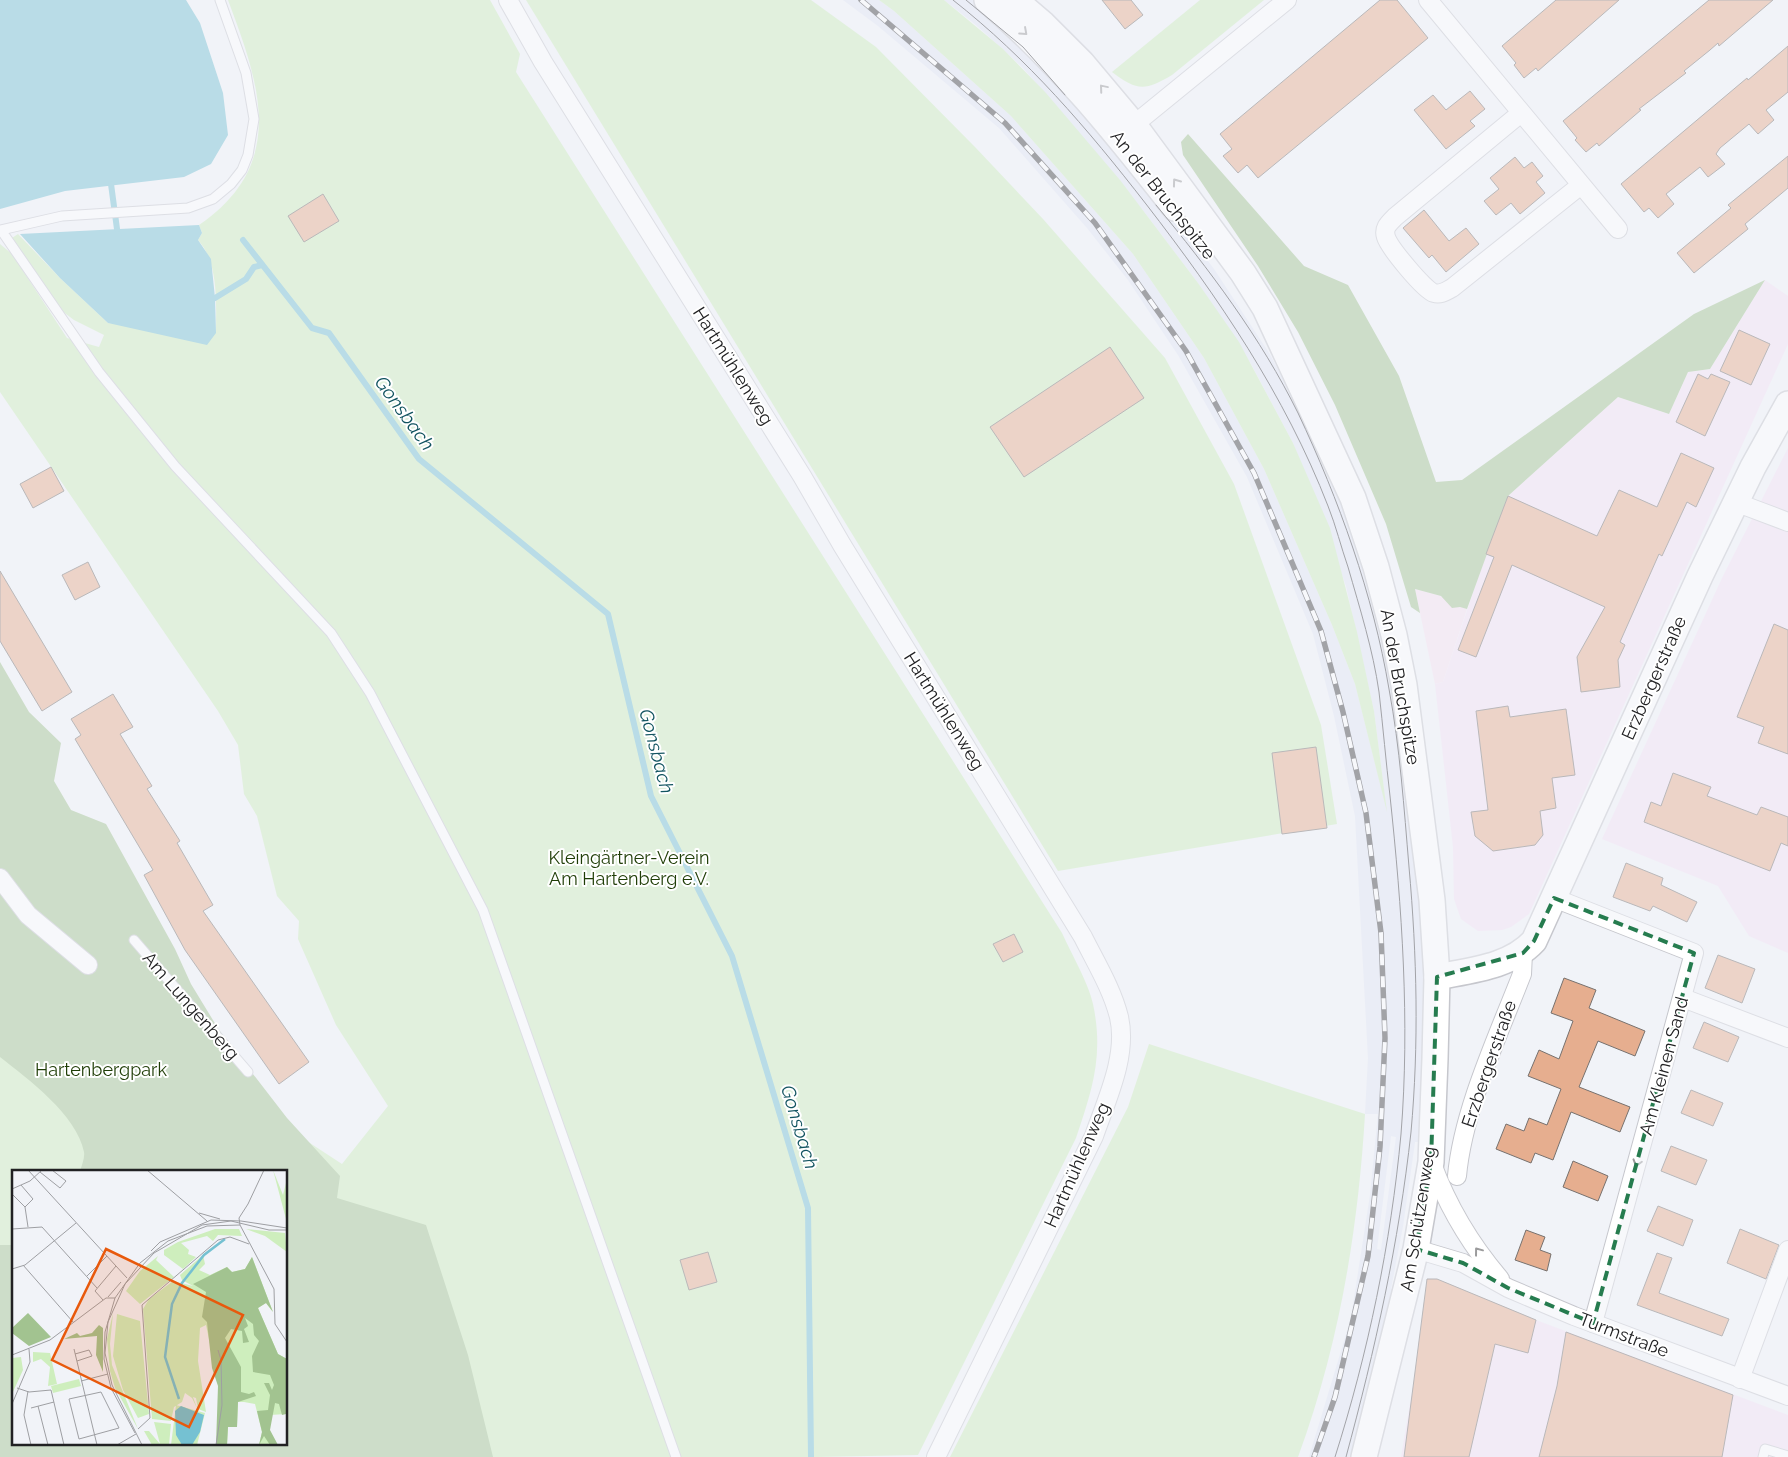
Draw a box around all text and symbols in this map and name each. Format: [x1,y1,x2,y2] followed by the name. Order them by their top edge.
[1018,26,1027,35] one-way arrow
[1099,84,1108,93] one-way arrow
[1107,126,1221,264] street label: An der Bruchspitze
[1174,179,1182,188] one-way arrow
[689,303,778,428] street label: Hartmühlenweg
[371,371,439,455] water label: Gonsbach
[1376,607,1425,767] street label: An der Bruchspitze
[1617,612,1690,743] street label: Erzbergerstraße
[900,648,989,773] street label: Hartmühlenweg
[635,706,679,796] water label: Gonsbach
[549,847,709,889] park label: Kleingärtner-Verein Am Hartenberg e.V.
[139,947,244,1064] street label: Am Lungenberg
[1635,994,1692,1138] street label: Am Kleinen Sand
[1457,997,1520,1130] street label: Erzbergerstraße
[35,1059,167,1080] park label: Hartenbergpark
[777,1082,823,1172] water label: Gonsbach
[1040,1099,1114,1231] street label: Hartmühlenweg
[1396,1145,1439,1293] street label: Am Schützenweg
[1632,1159,1643,1168] one-way arrow
[12,1170,288,1444] inset map
[1475,1248,1483,1257] one-way arrow
[1576,1308,1672,1361] street label: Turmstraße

